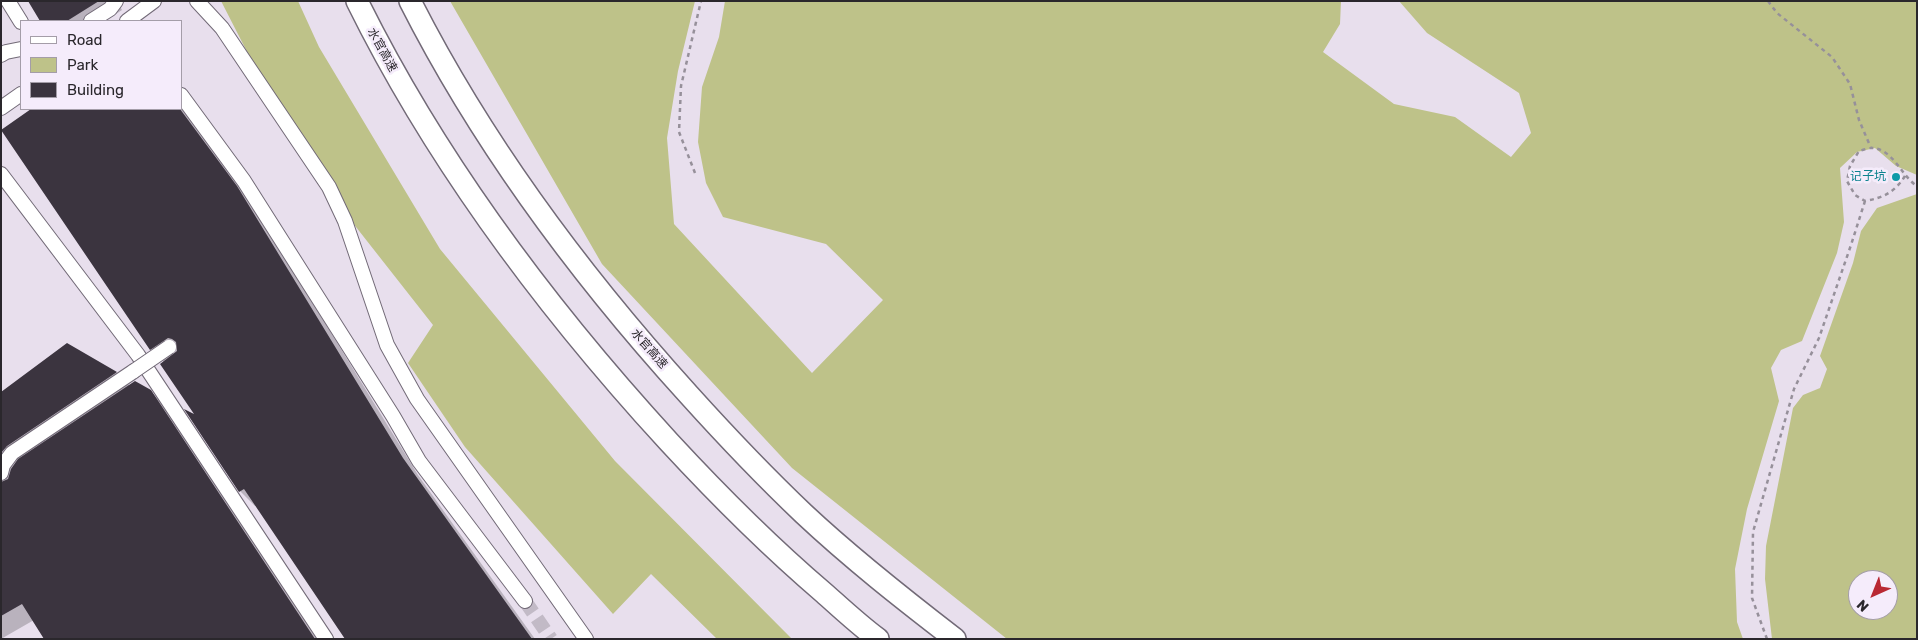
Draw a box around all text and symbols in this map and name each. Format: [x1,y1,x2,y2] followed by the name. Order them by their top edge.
[20,20,182,110] legend
[364,26,400,74] street label: 水官高速
[67,31,103,49] text: Road
[67,56,98,74] text: Park
[67,81,124,99] text: Building
[1850,170,1886,184] place label: 记子坑
[1890,171,1902,183] marker: 记子坑
[628,326,670,372] street label: 水官高速
[1848,570,1898,620] north arrow
[1853,596,1872,615] text: N

